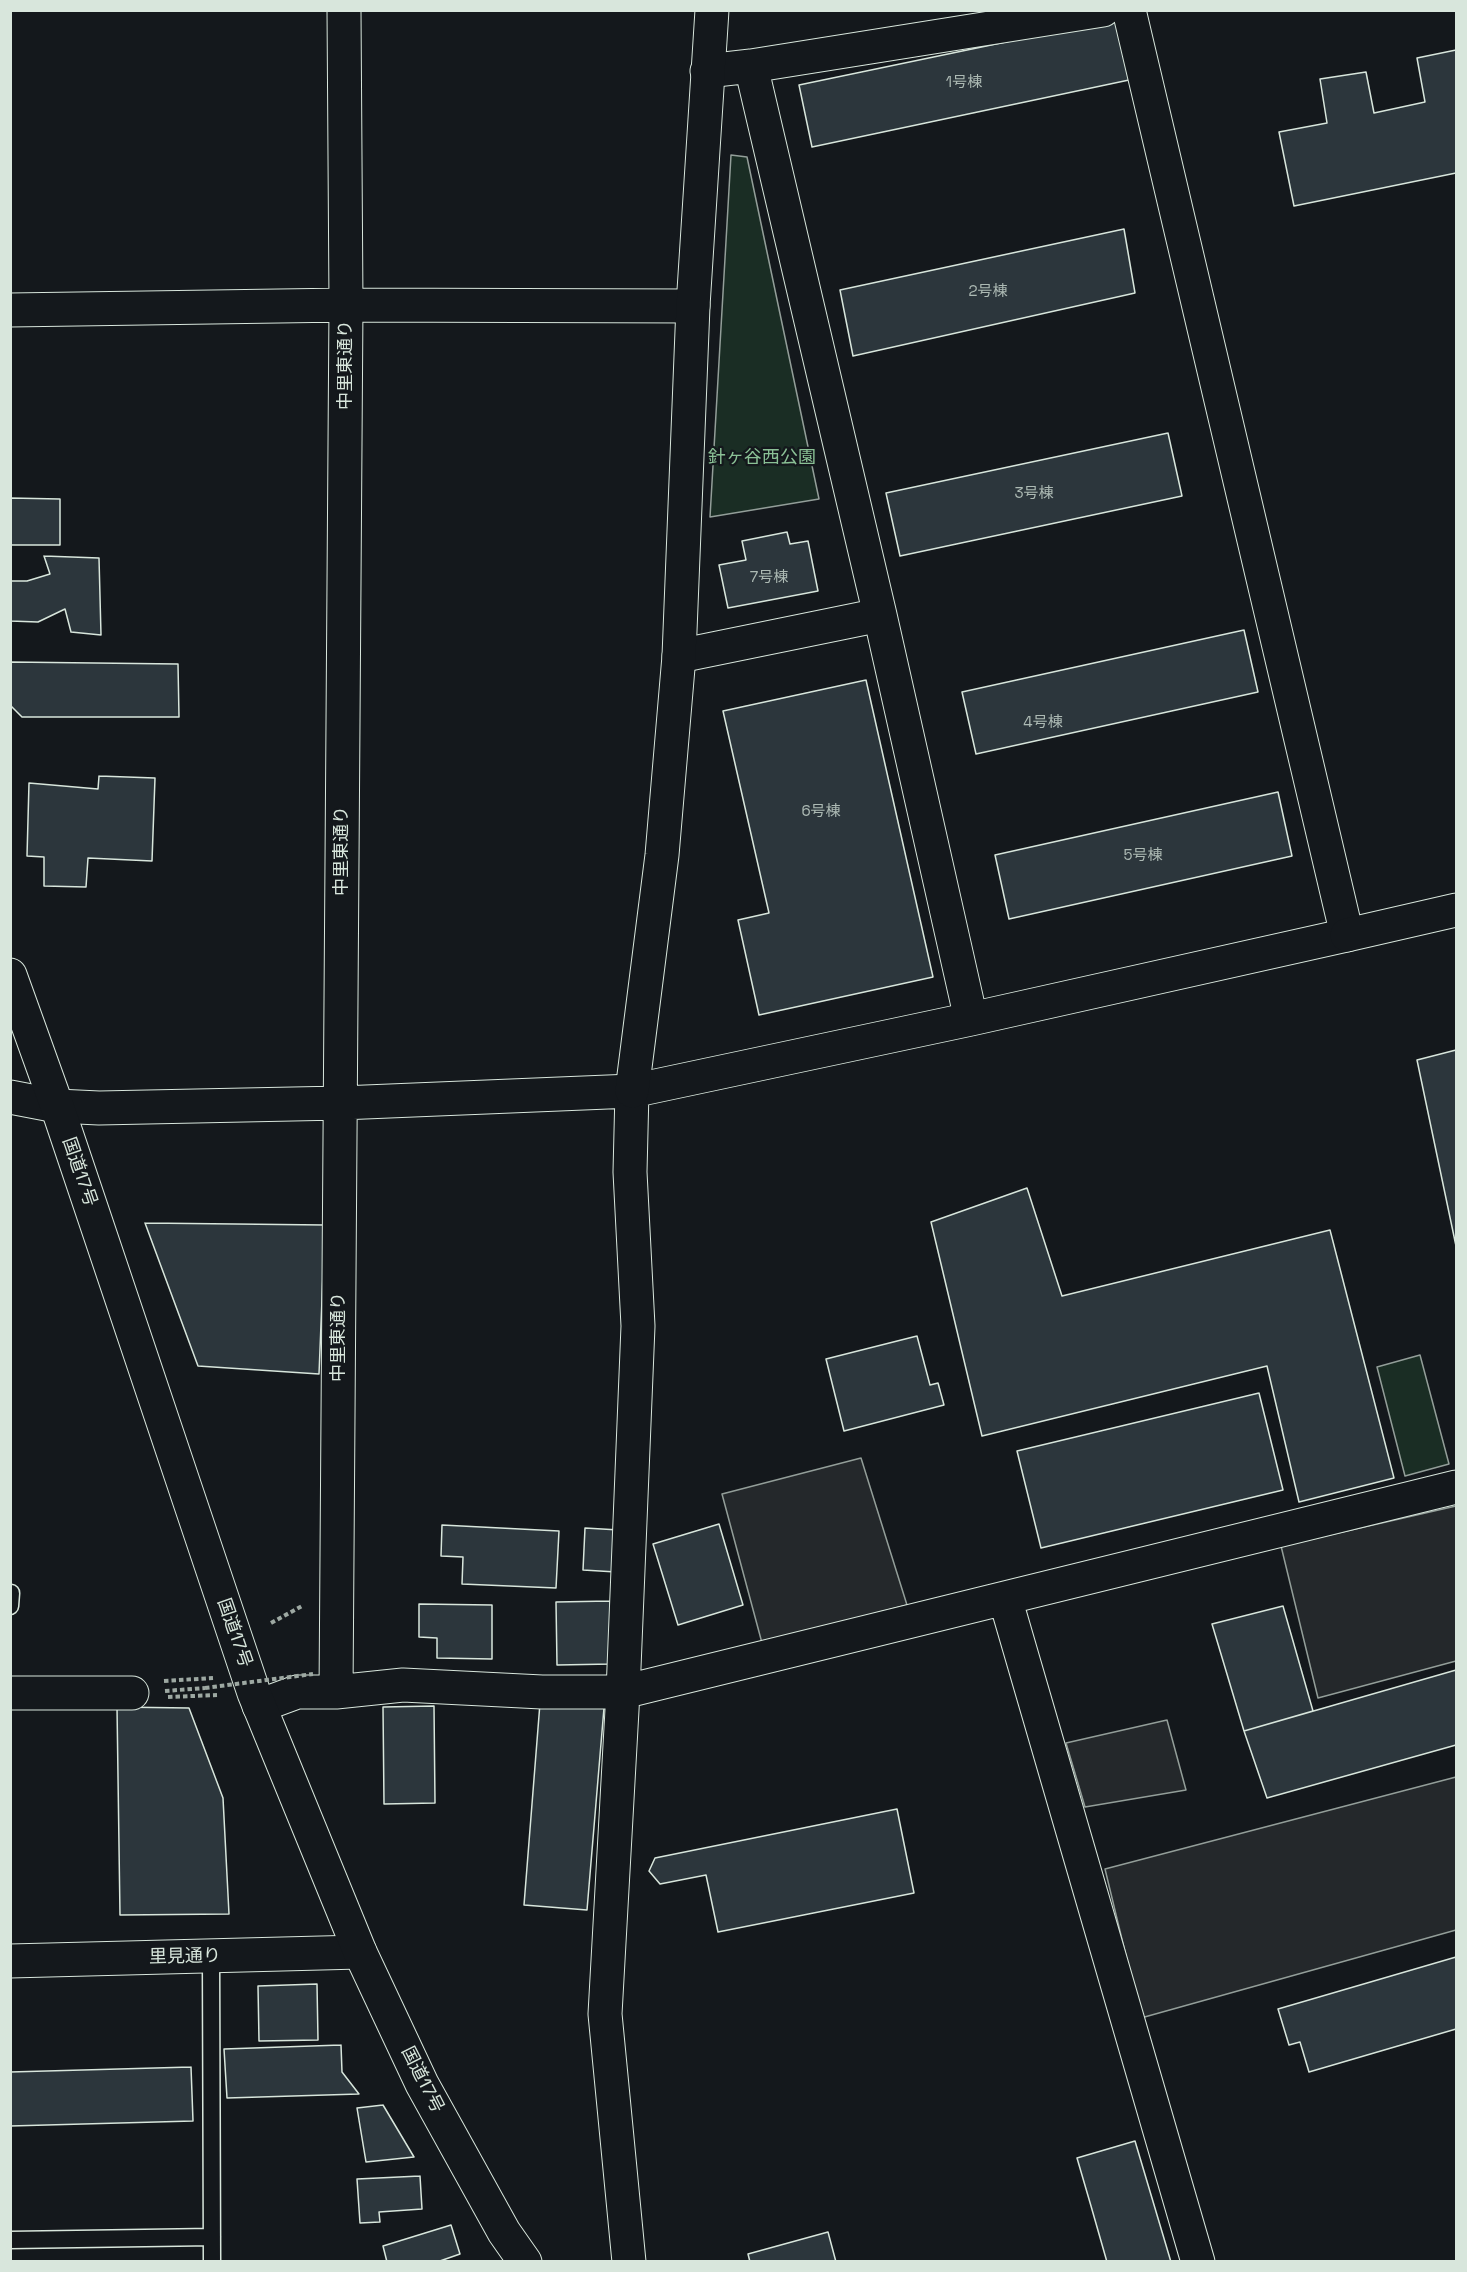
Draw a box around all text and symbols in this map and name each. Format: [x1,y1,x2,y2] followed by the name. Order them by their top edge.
[946,74,982,92] house number: 1号棟
[968,283,1008,301] house number: 2号棟
[335,320,357,410] street label: 中里東通り
[708,447,816,469] park label: 針ヶ谷西公園
[1014,485,1054,503] house number: 3号棟
[750,569,788,587] house number: 7号棟
[1023,714,1063,732] house number: 4号棟
[801,803,841,821] house number: 6号棟
[331,806,353,896] street label: 中里東通り
[1124,847,1162,865] house number: 5号棟
[57,1135,101,1209] street label: 国道17号
[328,1292,350,1382] street label: 中里東通り
[212,1596,256,1670] street label: 国道17号
[149,1946,221,1968] street label: 里見通り
[396,2043,448,2117] street label: 国道17号

